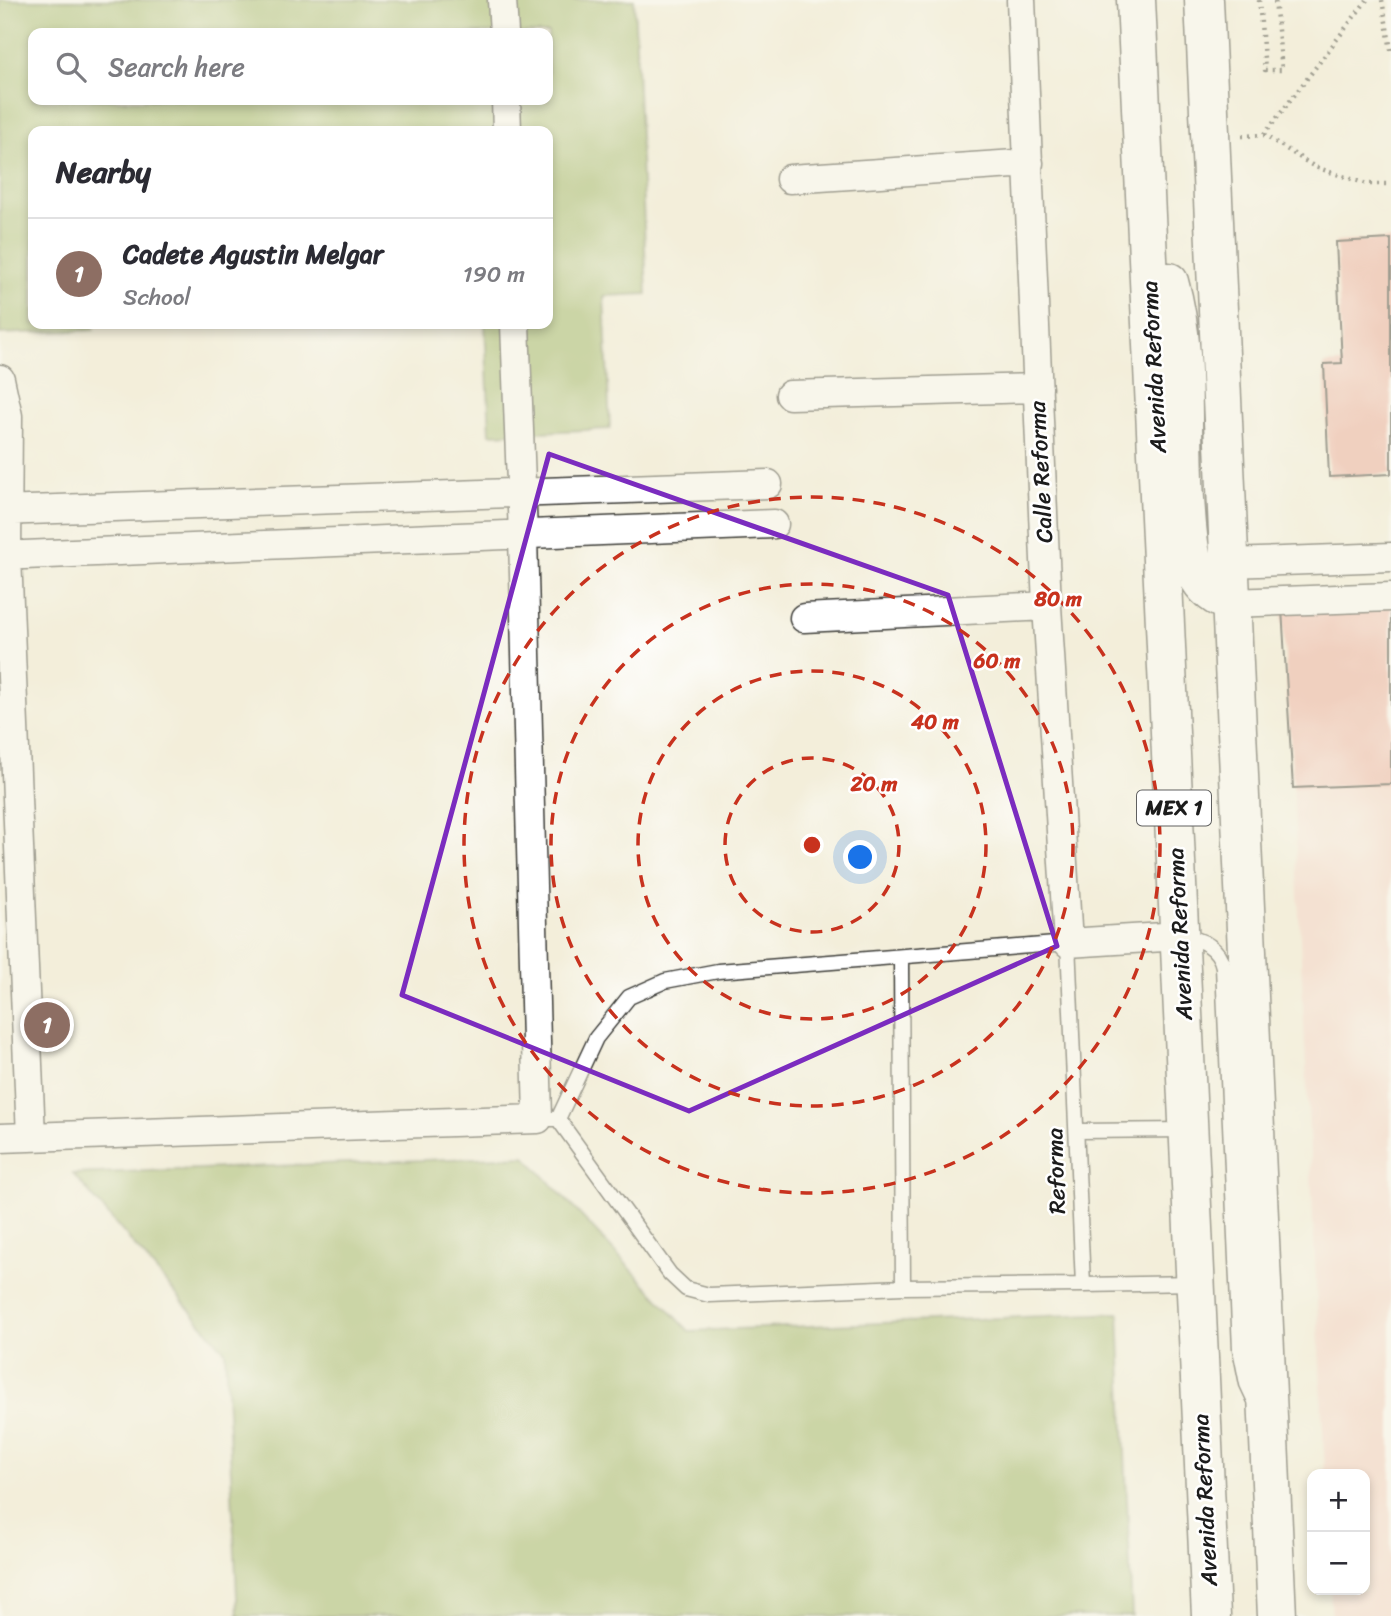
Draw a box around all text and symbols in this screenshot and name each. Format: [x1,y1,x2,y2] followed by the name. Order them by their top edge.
[28,28,553,105] search box
[108,44,245,90] text: Search here
[52,48,90,86] icon: search
[56,145,151,199] text: Nearby
[123,231,384,277] text: Cadete Agustin Melgar
[74,254,84,295] text: 1
[463,254,525,295] text: 190 m
[123,277,191,318] text: School
[1129,279,1179,455] street label: Avenida Reforma
[1017,399,1065,544] street label: Calle Reforma
[1033,580,1083,618] text: 80 m
[973,642,1021,680] text: 60 m
[910,703,960,741] text: 40 m
[850,765,898,803] text: 20 m
[1137,790,1211,826] road number: MEX 1
[800,833,824,857] centre of rings
[843,840,877,874] your location
[1155,846,1205,1022] street label: Avenida Reforma
[24,999,70,1051] pin: 1
[1034,1127,1078,1215] street label: Reforma
[1180,1412,1230,1588] street label: Avenida Reforma
[1307,1469,1370,1595] map controls
[1307,1469,1370,1532] button: +
[1307,1532,1370,1595] button: −

